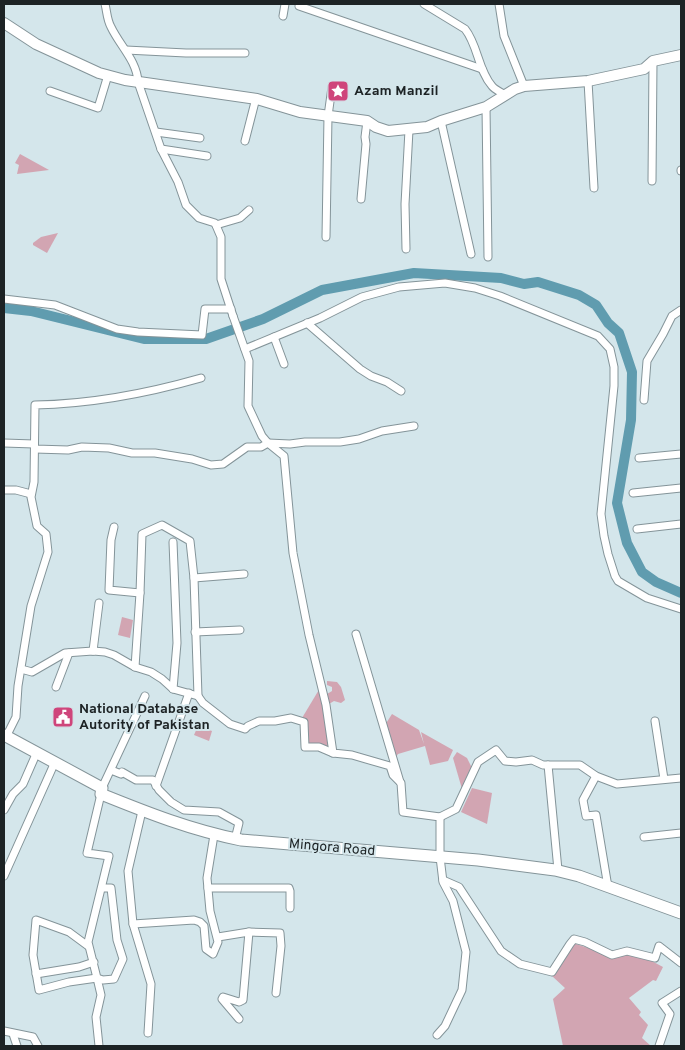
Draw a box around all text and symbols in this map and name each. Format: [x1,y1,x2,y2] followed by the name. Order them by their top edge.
[326,79,350,103] place icon: Azam Manzil
[354,83,438,100] place label: Azam Manzil
[79,701,210,734] place label: National Database Autority of Pakistan
[51,705,75,729] public building icon: National Database Autority of Pakistan
[288,836,376,860] street label: Mingora Road

